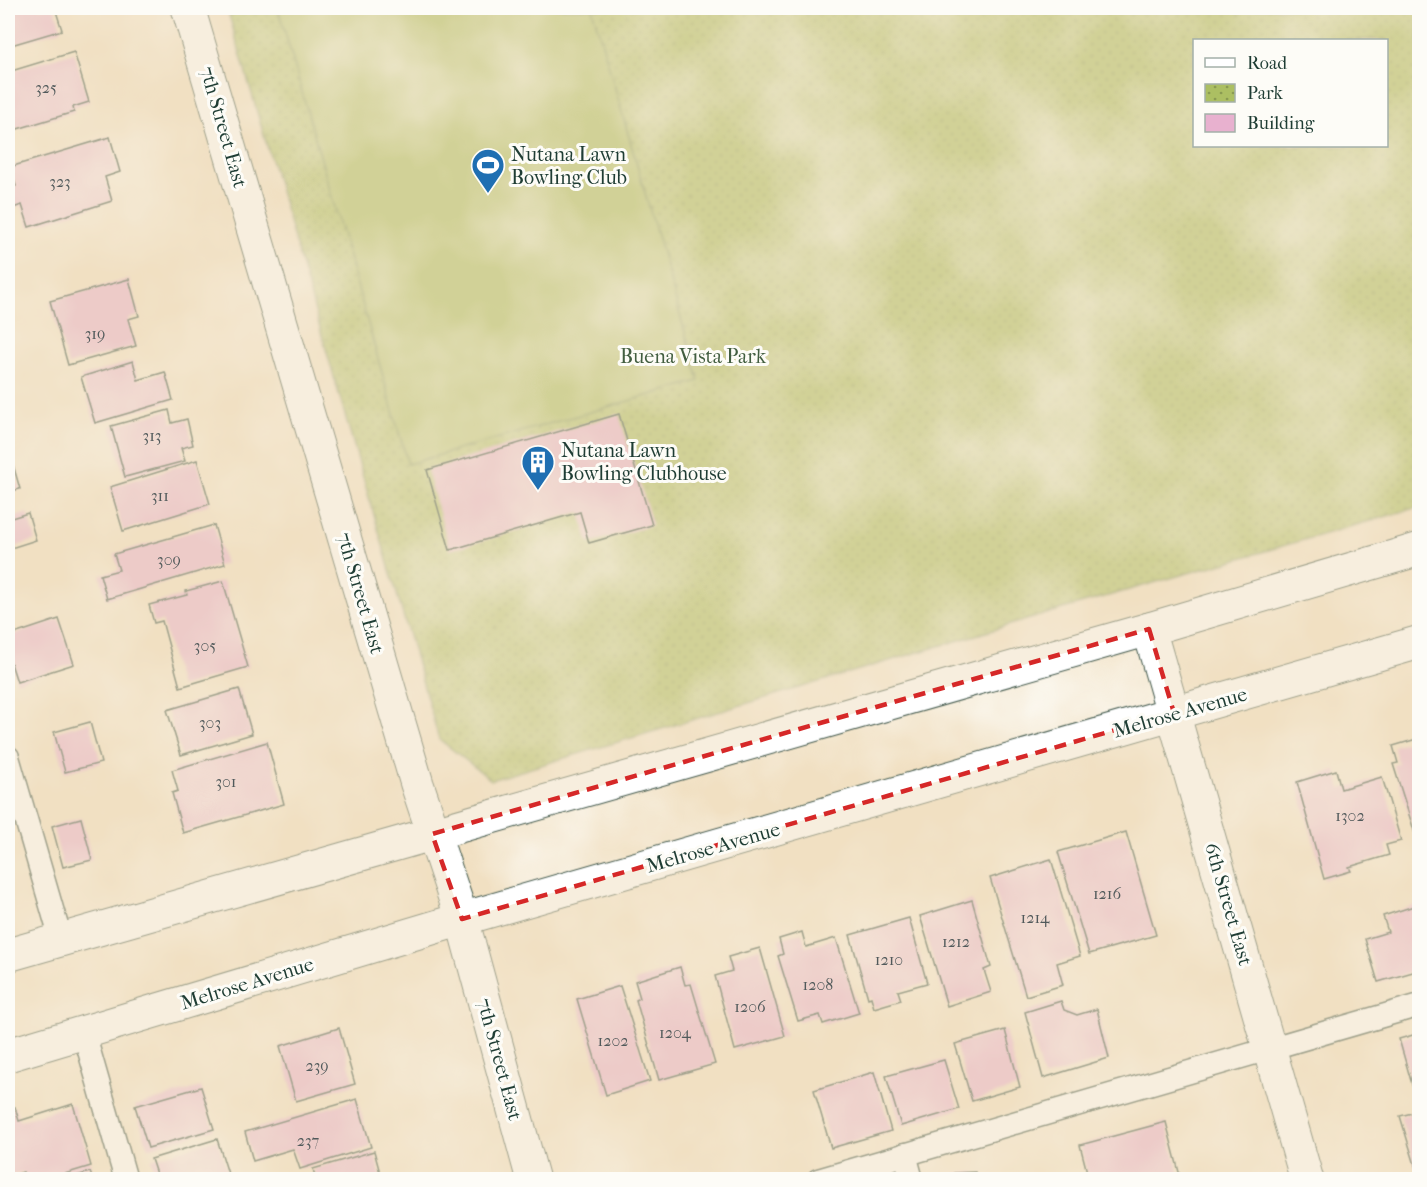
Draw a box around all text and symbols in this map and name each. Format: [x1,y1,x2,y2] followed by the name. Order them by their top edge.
[1193,39,1388,147] legend
[1247,53,1287,74] text: Road
[195,64,252,191] street label: 7th Street East
[35,78,57,97] house number: 325
[1247,83,1284,104] text: Park
[1247,113,1315,134] text: Building
[511,143,627,189] place label: Nutana Lawn Bowling Club
[470,147,506,194] sports icon: Nutana Lawn Bowling Club
[49,172,71,191] house number: 323
[85,324,105,343] house number: 319
[620,345,767,368] park label: Buena Vista Park
[143,426,161,445] house number: 313
[561,439,727,485] place label: Nutana Lawn Bowling Clubhouse
[520,444,556,491] building icon: Nutana Lawn Bowling Clubhouse
[151,486,169,505] house number: 311
[332,530,389,657] street label: 7th Street East
[157,550,181,569] house number: 309
[194,636,216,655] house number: 305
[1111,682,1250,743] street label: Melrose Avenue
[199,713,221,732] house number: 303
[215,772,237,791] house number: 301
[1335,806,1365,825] house number: 1302
[644,817,783,878] street label: Melrose Avenue
[1200,840,1257,968] street label: 6th Street East
[1093,884,1121,903] house number: 1216
[1020,908,1050,927] house number: 1214
[942,932,970,951] house number: 1212
[875,950,903,969] house number: 1210
[178,952,317,1015] street label: Melrose Avenue
[803,975,833,994] house number: 1208
[472,996,527,1123] street label: 7th Street East
[734,997,766,1016] house number: 1206
[659,1023,692,1042] house number: 1204
[598,1031,629,1050] house number: 1202
[305,1056,329,1075] house number: 239
[297,1131,320,1150] house number: 237

